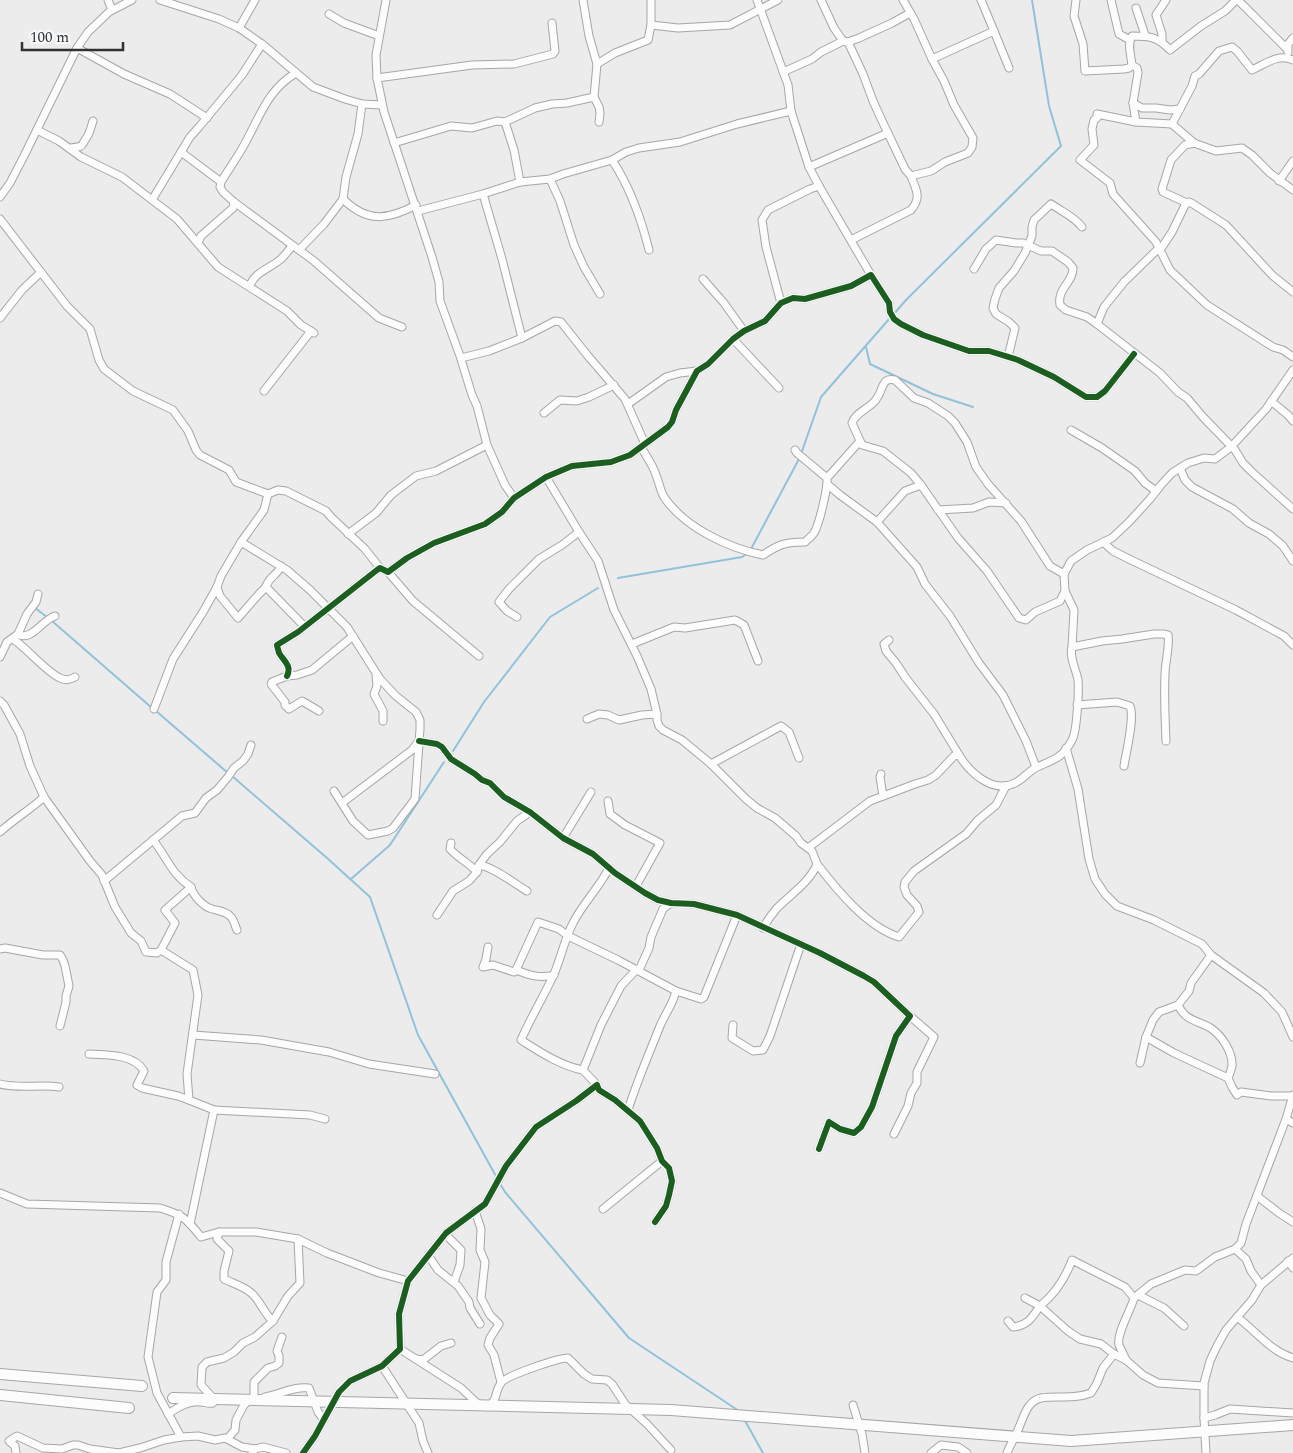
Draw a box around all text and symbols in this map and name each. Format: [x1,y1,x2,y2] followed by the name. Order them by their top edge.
[22,20,124,52] scale bar
[30,26,69,49] text: 100 m

